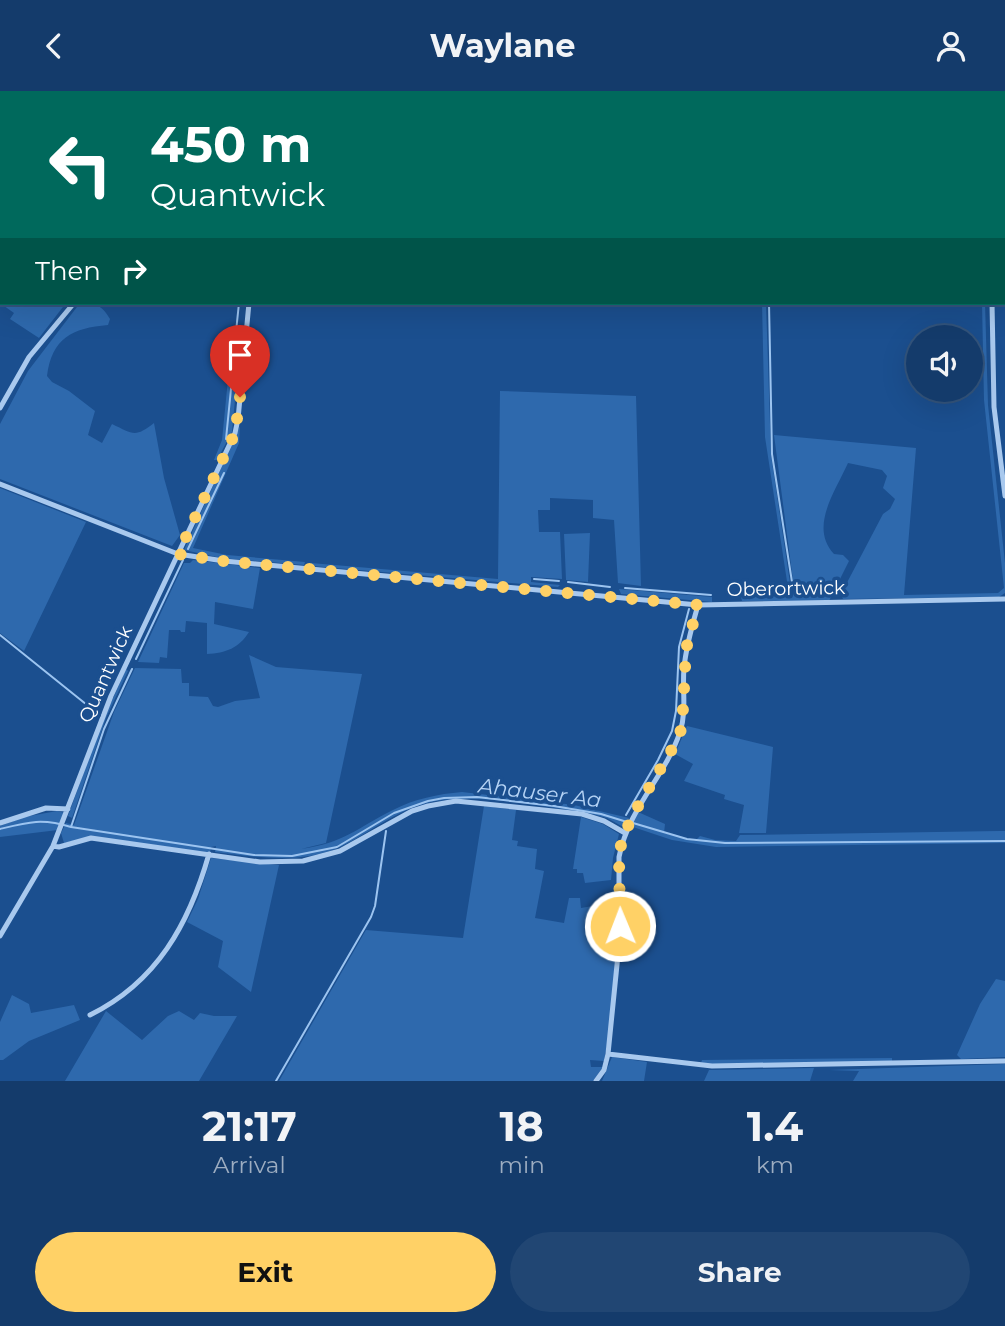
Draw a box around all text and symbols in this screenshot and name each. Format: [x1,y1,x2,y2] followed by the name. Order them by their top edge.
[430,26,575,65] text: Waylane
[35,27,73,65] icon: back
[932,27,970,65] icon: person
[150,115,311,174] text: 450 m
[35,119,126,210] icon: left
[150,175,325,214] text: Quantwick
[115,252,153,290] icon: right
[35,255,101,287] text: Then
[210,325,270,397] pin
[906,325,983,402] map controls
[906,325,983,402] button: sound
[221,336,259,374] icon: arrive
[726,576,846,601] street label: Oberortwick
[74,621,137,726] street label: Quantwick
[475,772,603,812] water label: Ahauser Aa
[583,889,657,963] position arrow
[202,1100,297,1152] text: 21:17
[500,1100,544,1152] text: 18
[747,1100,803,1152] text: 1.4
[213,1151,286,1179] text: Arrival
[499,1151,545,1179] text: min
[756,1151,794,1179] text: km
[35,1232,496,1312] button: Exit
[510,1232,970,1312] button: Share

